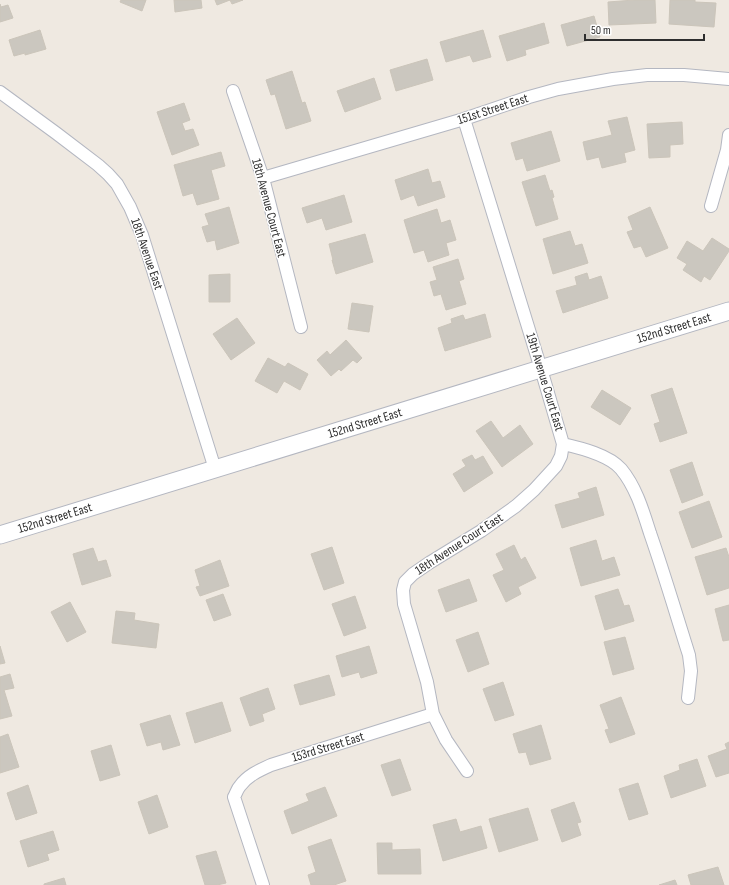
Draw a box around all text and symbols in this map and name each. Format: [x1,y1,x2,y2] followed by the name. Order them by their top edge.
[585,16,704,42] scale bar
[591,23,611,38] text: 50 m
[456,90,530,128] street label: 151st Street East
[248,157,290,259] street label: 18th Avenue Court East
[127,216,167,292] street label: 18th Avenue East
[635,309,713,347] street label: 152nd Street East
[522,331,568,433] street label: 19th Avenue Court East
[326,404,404,442] street label: 152nd Street East
[16,499,94,537] street label: 152nd Street East
[412,510,506,578] street label: 18th Avenue Court East
[290,728,366,766] street label: 153rd Street East

